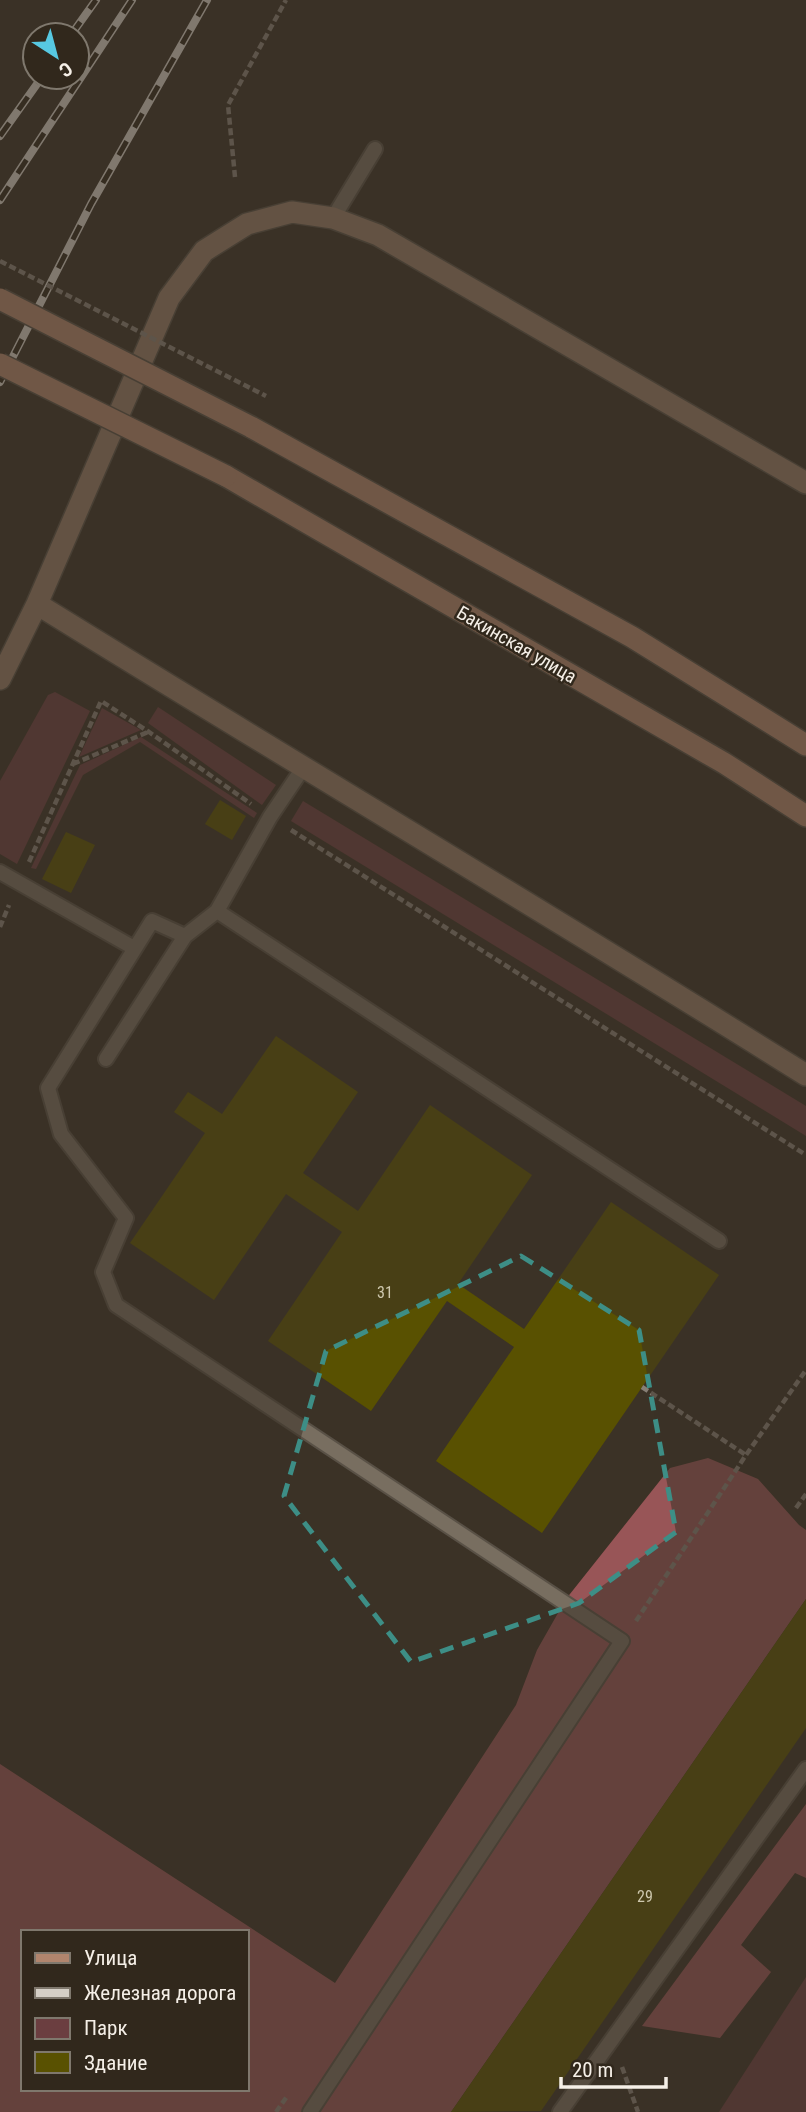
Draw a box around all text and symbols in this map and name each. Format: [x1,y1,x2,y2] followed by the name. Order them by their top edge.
[21,21,91,91] north arrow
[54,57,77,82] text: С
[453,601,581,688] street label: Бакинская улица
[377,1283,393,1302] house number: 31
[637,1887,653,1906] house number: 29
[21,1930,248,2091] legend
[84,1946,137,1970] text: Улица
[84,1981,236,2005] text: Железная дорога
[84,2016,128,2040] text: Парк
[561,2046,666,2090] scale bar
[84,2051,148,2075] text: Здание
[572,2058,613,2082] text: 20 m

